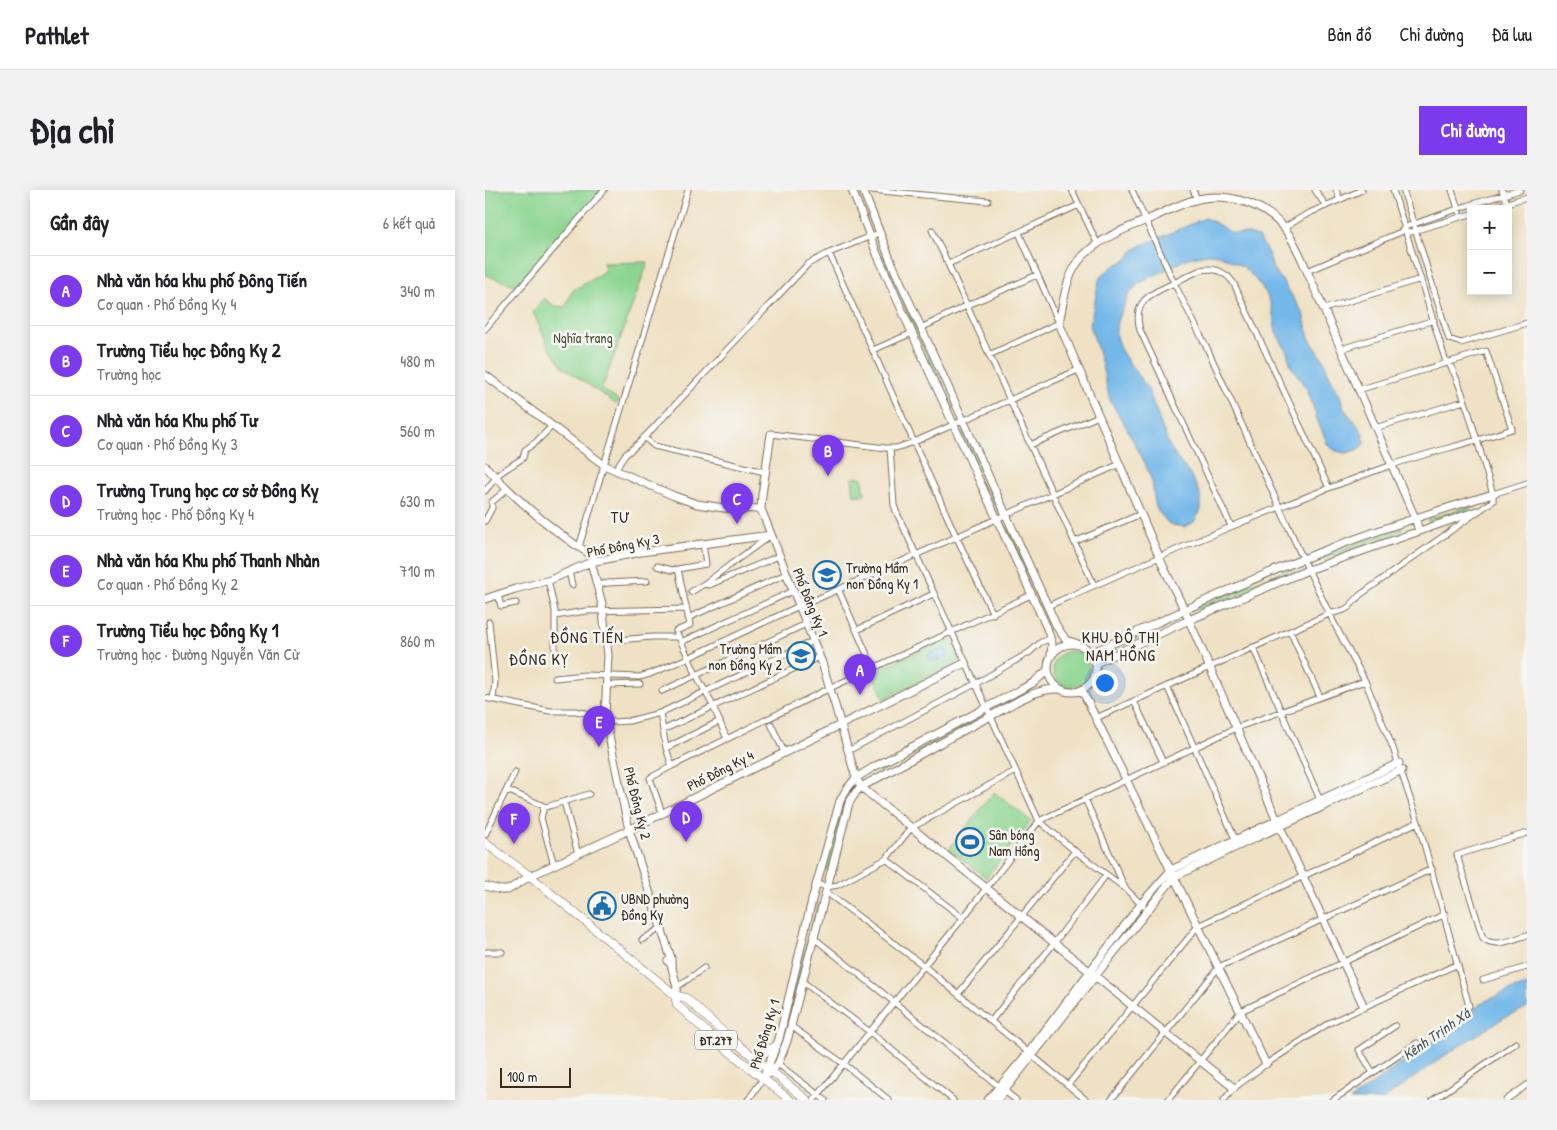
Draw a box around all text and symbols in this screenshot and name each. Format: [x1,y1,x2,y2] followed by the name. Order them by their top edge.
[25,19,88,51] text: Pathlet
[1328,22,1371,47] text: Bản đồ
[1399,22,1464,47] text: Chỉ đường
[1492,22,1532,47] text: Đã lưu
[1419,106,1527,155] button: Chỉ đường
[30,107,115,154] text: Địa chỉ
[1467,205,1512,295] map controls
[1467,205,1512,250] button: +
[50,208,109,237] text: Gần đây
[383,212,435,234] text: 6 kết quả
[1467,250,1512,295] button: −
[97,267,307,293] text: Nhà văn hóa khu phố Đông Tiến
[62,280,70,302] text: A
[400,280,435,302] text: 340 m
[97,293,236,315] text: Cơ quan · Phố Đồng Kỵ 4
[553,328,613,348] park label: Nghĩa trang
[97,337,281,363] text: Trường Tiểu học Đồng Kỵ 2
[62,350,70,372] text: B
[400,350,435,372] text: 480 m
[97,363,161,385] text: Trường học
[97,407,257,433] text: Nhà văn hóa Khu phố Tư
[62,420,70,442] text: C
[400,420,435,442] text: 560 m
[97,433,238,455] text: Cơ quan · Phố Đồng Kỵ 3
[812,435,844,476] pin: B
[97,477,319,503] text: Trường Trung học cơ sở Đồng Kỵ
[721,483,753,524] pin: C
[62,490,70,512] text: D
[400,490,435,512] text: 630 m
[97,503,254,525] text: Trường học · Phố Đồng Kỵ 4
[611,506,629,528] district label: TƯ
[585,529,661,562] street label: Phố Đồng Kỵ 3
[97,547,320,573] text: Nhà văn hóa Khu phố Thanh Nhàn
[846,558,918,594] place label: Trường Mầm non Đồng Kỵ 1
[62,560,70,582] text: E
[400,560,435,582] text: 710 m
[812,560,842,590] school or university icon: Trường Mầm non Đồng Kỵ 1
[788,565,833,639] street label: Phố Đồng Kỵ 1
[97,573,238,595] text: Cơ quan · Phố Đồng Kỵ 2
[97,617,279,643] text: Trường Tiểu học Đồng Kỵ 1
[550,626,624,648] district label: ĐỒNG TIẾN
[1082,626,1160,666] district label: KHU ĐÔ THỊ NAM HỒNG
[63,630,69,652] text: F
[400,630,435,652] text: 860 m
[708,639,782,675] place label: Trường Mầm non Đồng Kỵ 2
[786,641,816,671] school or university icon: Trường Mầm non Đồng Kỵ 2
[97,643,299,665] text: Trường học · Đường Nguyễn Văn Cừ
[509,648,569,670] district label: ĐỒNG KỴ
[844,654,876,695] pin: A
[1092,670,1118,696] your location
[583,706,615,747] pin: E
[683,745,757,796] street label: Phố Đồng Kỵ 4
[619,765,656,842] street label: Phố Đồng Kỵ 2
[670,801,702,842] pin: D
[498,803,530,844] pin: F
[989,825,1039,861] place label: Sân bóng Nam Hồng
[955,827,985,857] sports icon: Sân bóng Nam Hồng
[621,889,689,925] place label: UBND phường Đồng Kỵ
[587,891,617,921] public building icon: UBND phường Đồng Kỵ
[744,997,785,1072] street label: Phố Đồng Kỵ 1
[1398,1002,1476,1065] water label: Kênh Trịnh Xá
[695,1030,737,1050] road number: ĐT.277
[500,1065,571,1088] scale bar
[507,1067,537,1086] text: 100 m

